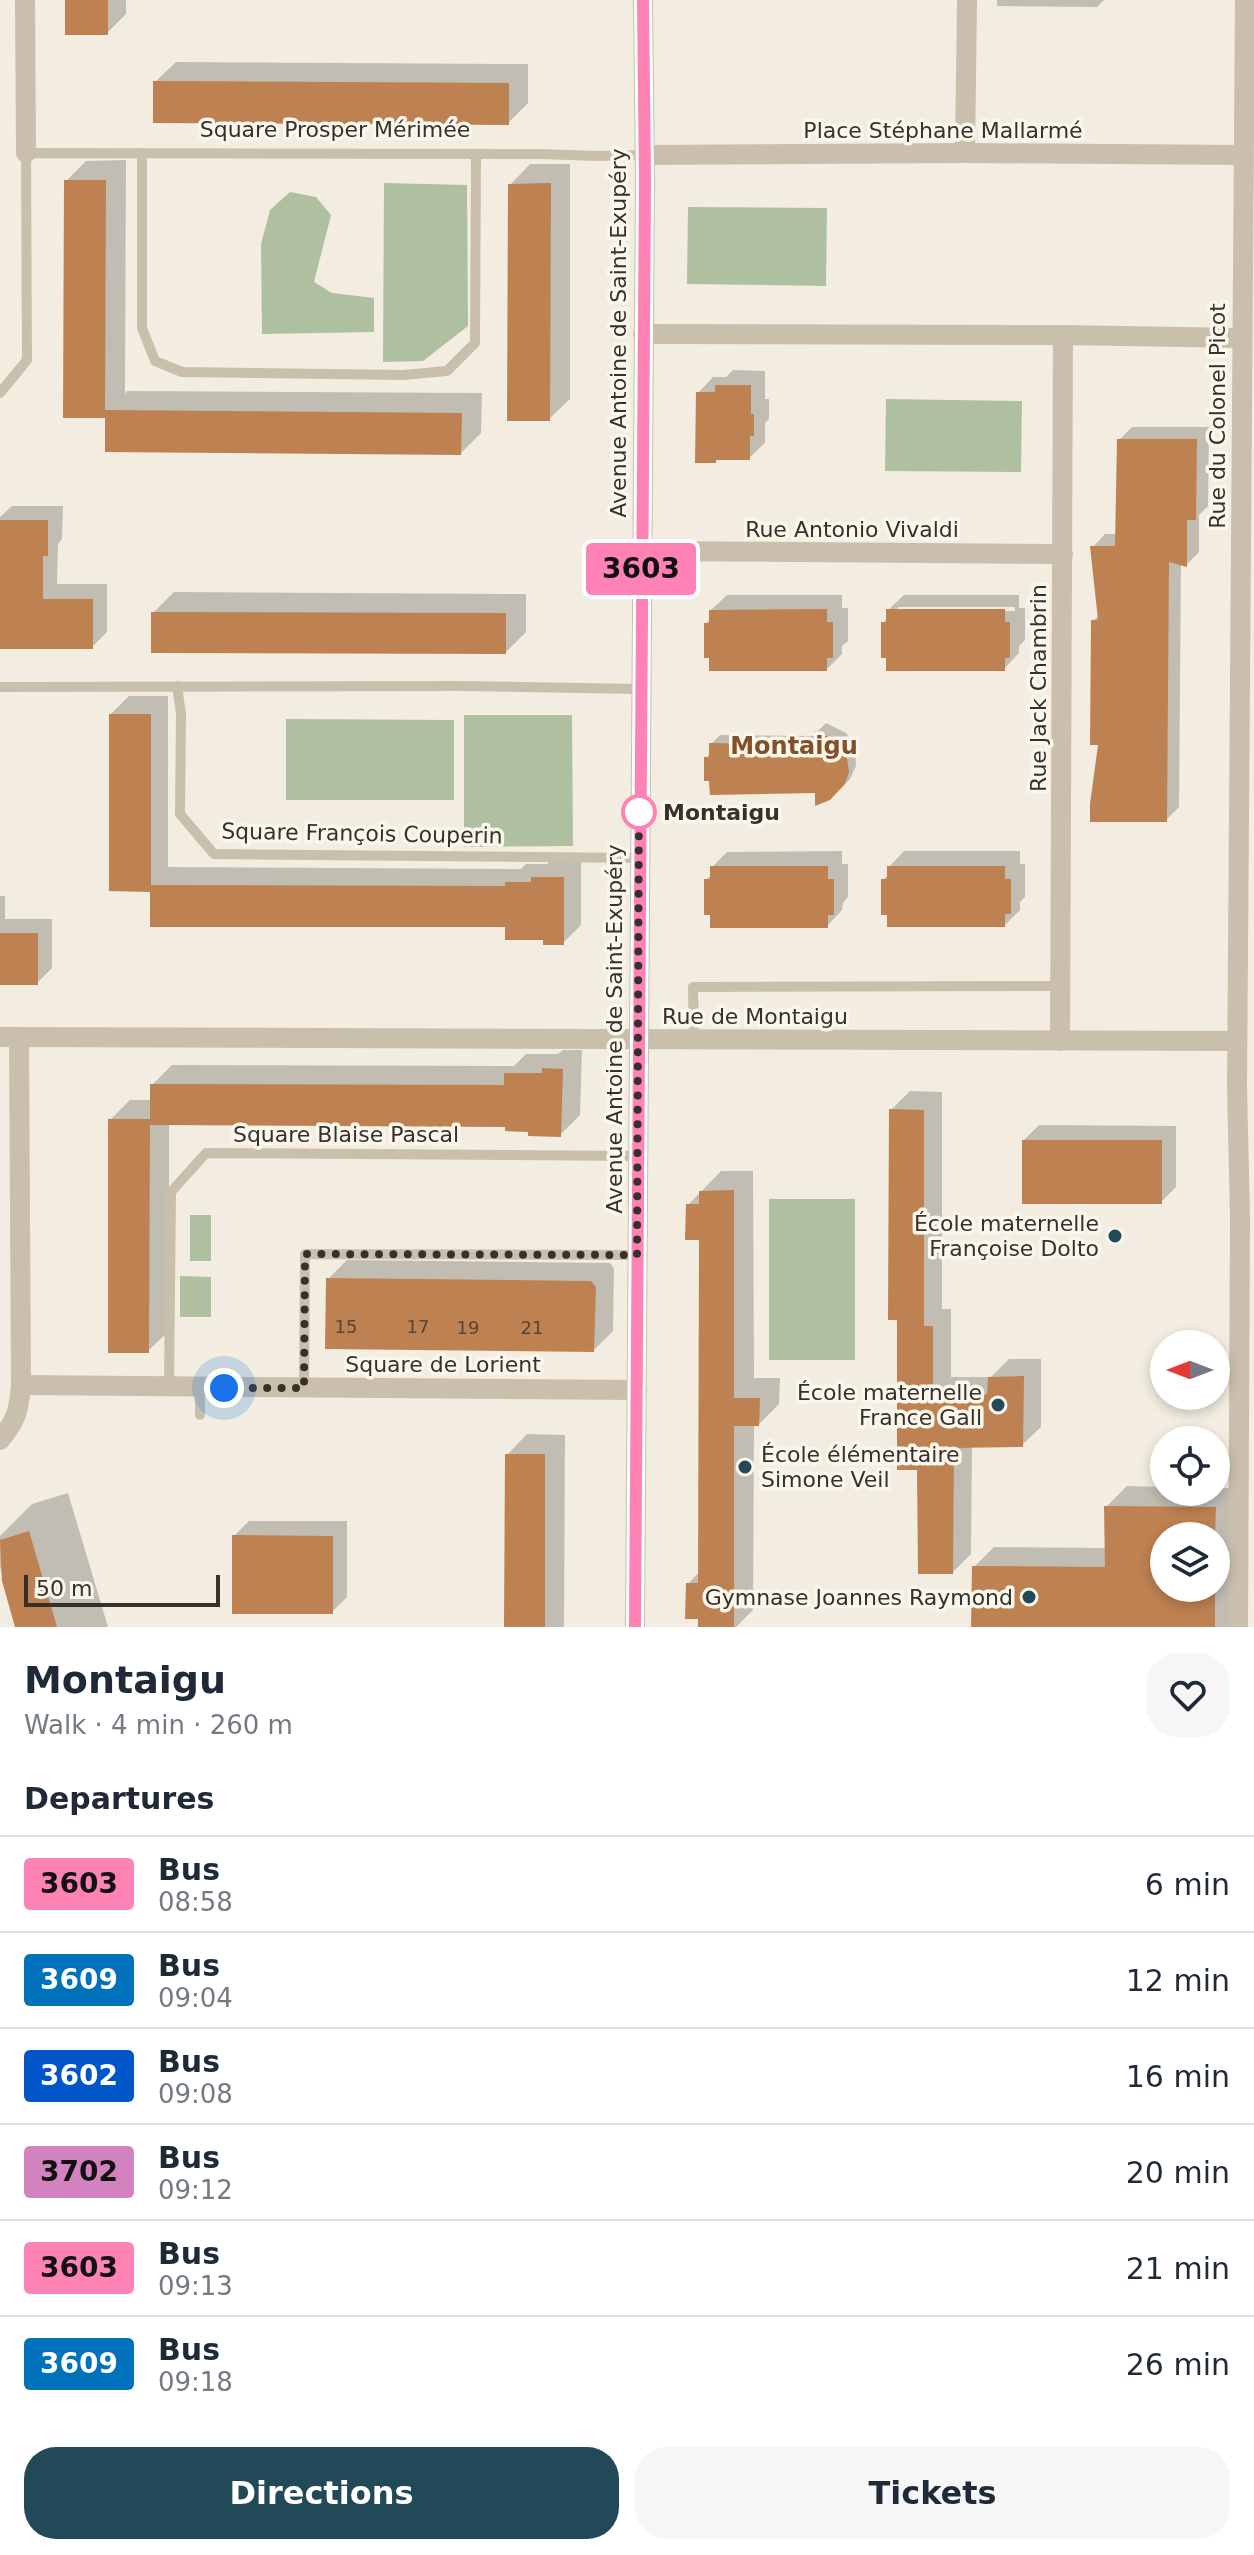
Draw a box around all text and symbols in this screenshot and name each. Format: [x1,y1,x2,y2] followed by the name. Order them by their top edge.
[200,117,470,142] street label: Square Prosper Mérimée
[803,118,1083,143] street label: Place Stéphane Mallarmé
[606,148,631,518] street label: Avenue Antoine de Saint-Exupéry
[1205,303,1230,529] street label: Rue du Colonel Picot
[745,517,959,542] street label: Rue Antonio Vivaldi
[585,543,697,595] line badge: 3603
[602,552,680,585] text: 3603
[1026,584,1051,792] street label: Rue Jack Chambrin
[730,732,858,760] district label: Montaigu
[622,795,656,829] marker: Montaigu
[663,800,780,825] place label: Montaigu
[221,819,503,848] street label: Square François Couperin
[602,844,627,1214] street label: Avenue Antoine de Saint-Exupéry
[662,1004,848,1029] street label: Rue de Montaigu
[233,1122,459,1147] street label: Square Blaise Pascal
[914,1211,1099,1261] place label: École maternelle Françoise Dolto
[1106,1227,1124,1245] marker: École maternelle Françoise Dolto
[335,1316,357,1337] house number: 15
[407,1316,429,1337] house number: 17
[457,1317,479,1338] house number: 19
[521,1317,543,1338] house number: 21
[1150,1330,1230,1410] north arrow
[1150,1330,1230,1602] map controls
[345,1352,541,1377] street label: Square de Lorient
[204,1368,244,1408] your location
[797,1380,982,1430] place label: École maternelle France Gall
[989,1396,1007,1414] marker: École maternelle France Gall
[1150,1426,1230,1506] button: locate
[761,1442,960,1492] place label: École élémentaire Simone Veil
[736,1458,754,1476] marker: École élémentaire Simone Veil
[1150,1522,1230,1602] button: layers
[24,1571,220,1607] scale bar
[36,1576,92,1601] text: 50 m
[705,1585,1013,1610] place label: Gymnase Joannes Raymond
[1020,1588,1038,1606] marker: Gymnase Joannes Raymond
[1146,1653,1230,1737] button: heart
[24,1658,226,1702] text: Montaigu
[24,1710,293,1740] text: Walk · 4 min · 260 m
[24,1781,214,1816] text: Departures
[158,1852,220,1887] text: Bus
[40,1867,118,1900] text: 3603
[1145,1867,1230,1902] text: 6 min
[158,1887,233,1917] text: 08:58
[158,1948,220,1983] text: Bus
[40,1963,118,1996] text: 3609
[1126,1963,1230,1998] text: 12 min
[158,1983,233,2013] text: 09:04
[158,2044,220,2079] text: Bus
[40,2059,118,2092] text: 3602
[1126,2059,1230,2094] text: 16 min
[158,2079,233,2109] text: 09:08
[158,2140,220,2175] text: Bus
[40,2155,118,2188] text: 3702
[1126,2155,1230,2190] text: 20 min
[158,2175,233,2205] text: 09:12
[158,2236,220,2271] text: Bus
[40,2251,118,2284] text: 3603
[1126,2251,1230,2286] text: 21 min
[158,2271,233,2301] text: 09:13
[158,2332,220,2367] text: Bus
[40,2347,118,2380] text: 3609
[1126,2347,1230,2382] text: 26 min
[158,2367,233,2397] text: 09:18
[24,2447,619,2539] button: Directions
[635,2447,1230,2539] button: Tickets

